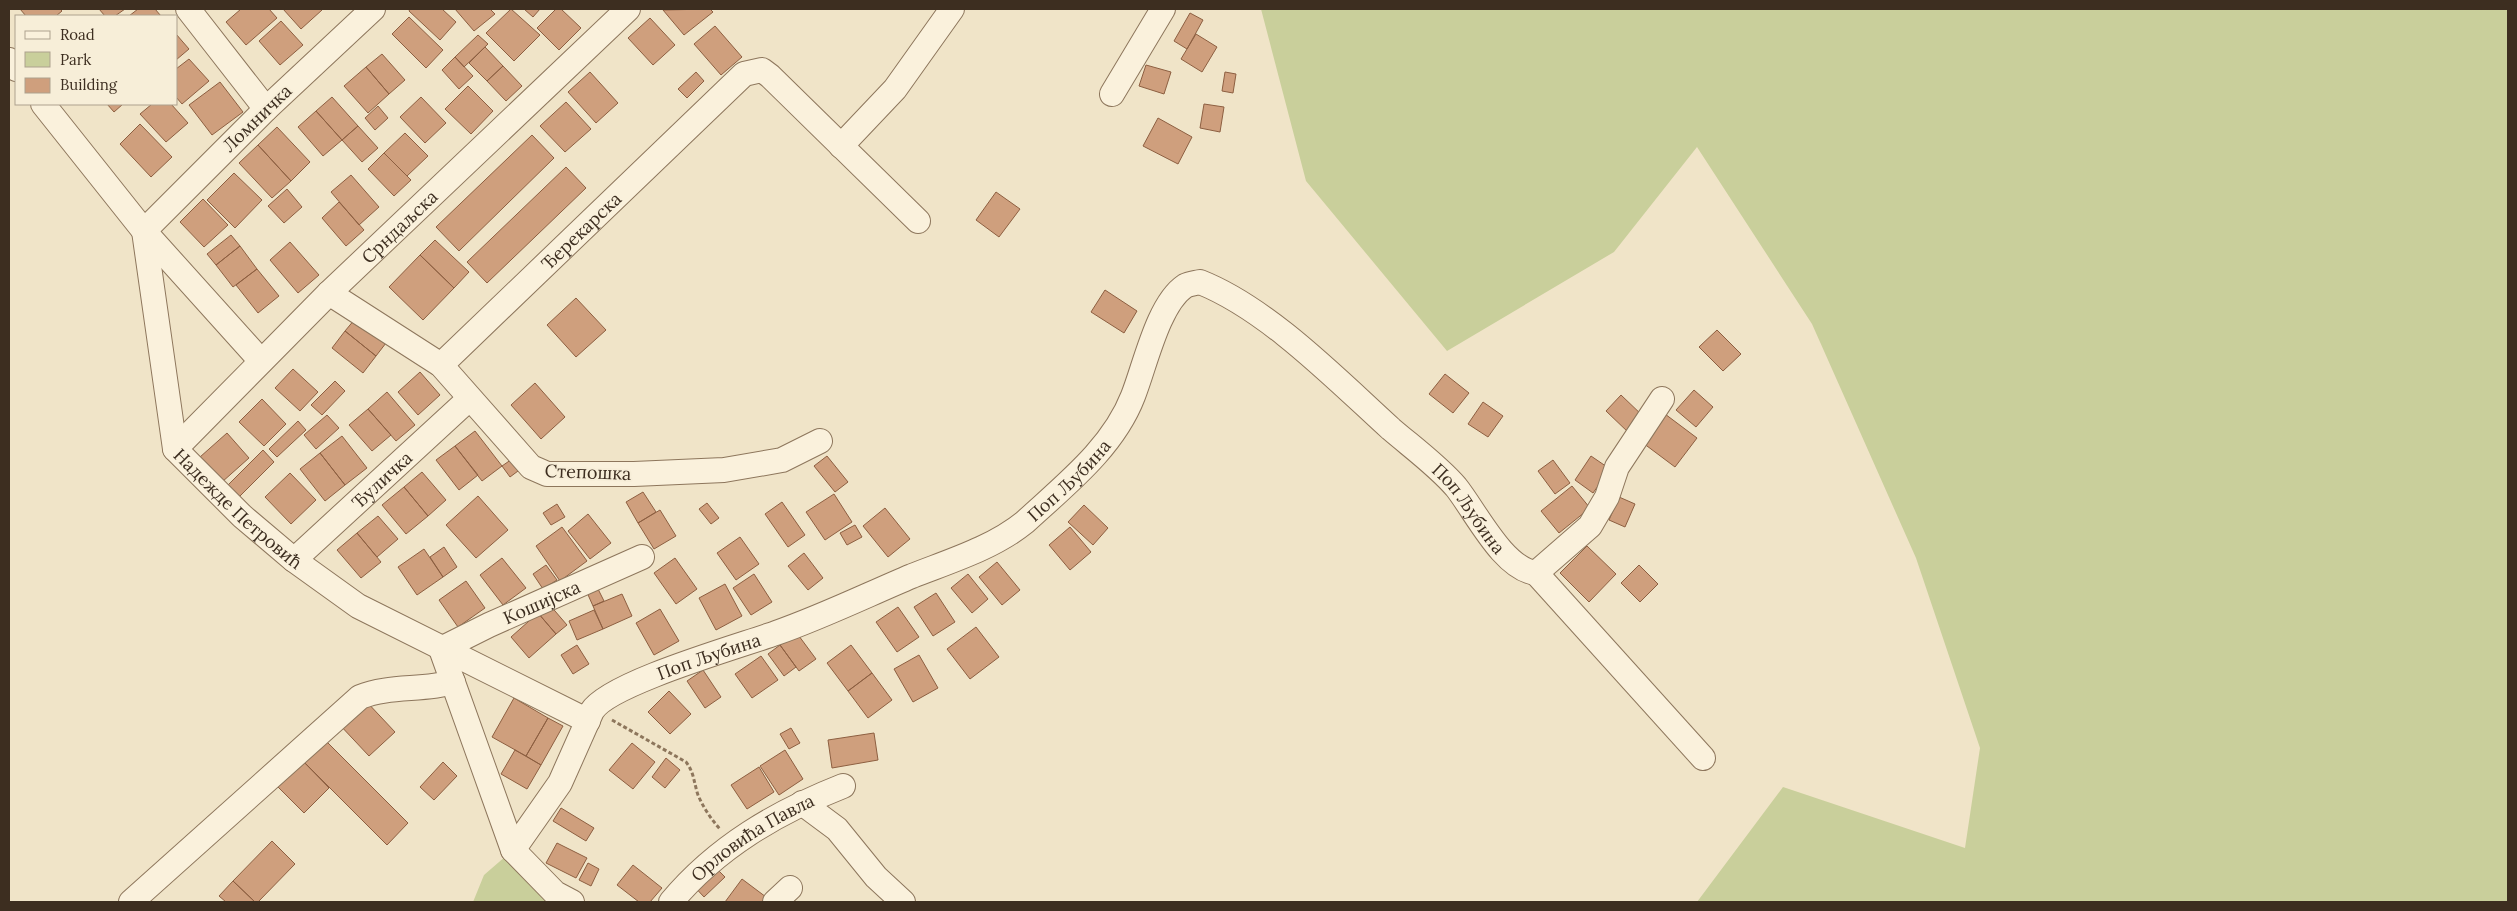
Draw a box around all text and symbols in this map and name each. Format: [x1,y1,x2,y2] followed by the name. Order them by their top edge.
[15,15,178,105] legend
[60,25,95,44] text: Road
[60,50,91,69] text: Park
[60,75,118,94] text: Building
[218,79,296,157] street label: Ломничка
[356,185,442,268] street label: Срндаљска
[536,187,626,274] street label: Ђерекарска
[1022,434,1115,526] street label: Поп Љубина
[169,443,307,574] street label: Надежде Петровић
[346,446,417,513] street label: Ђуличка
[1428,458,1511,558] street label: Поп Љубина
[544,459,632,485] street label: Степошка
[499,574,584,629] street label: Кошијска
[653,628,763,684] street label: Поп Љубина
[686,788,818,886] street label: Орловића Павла

